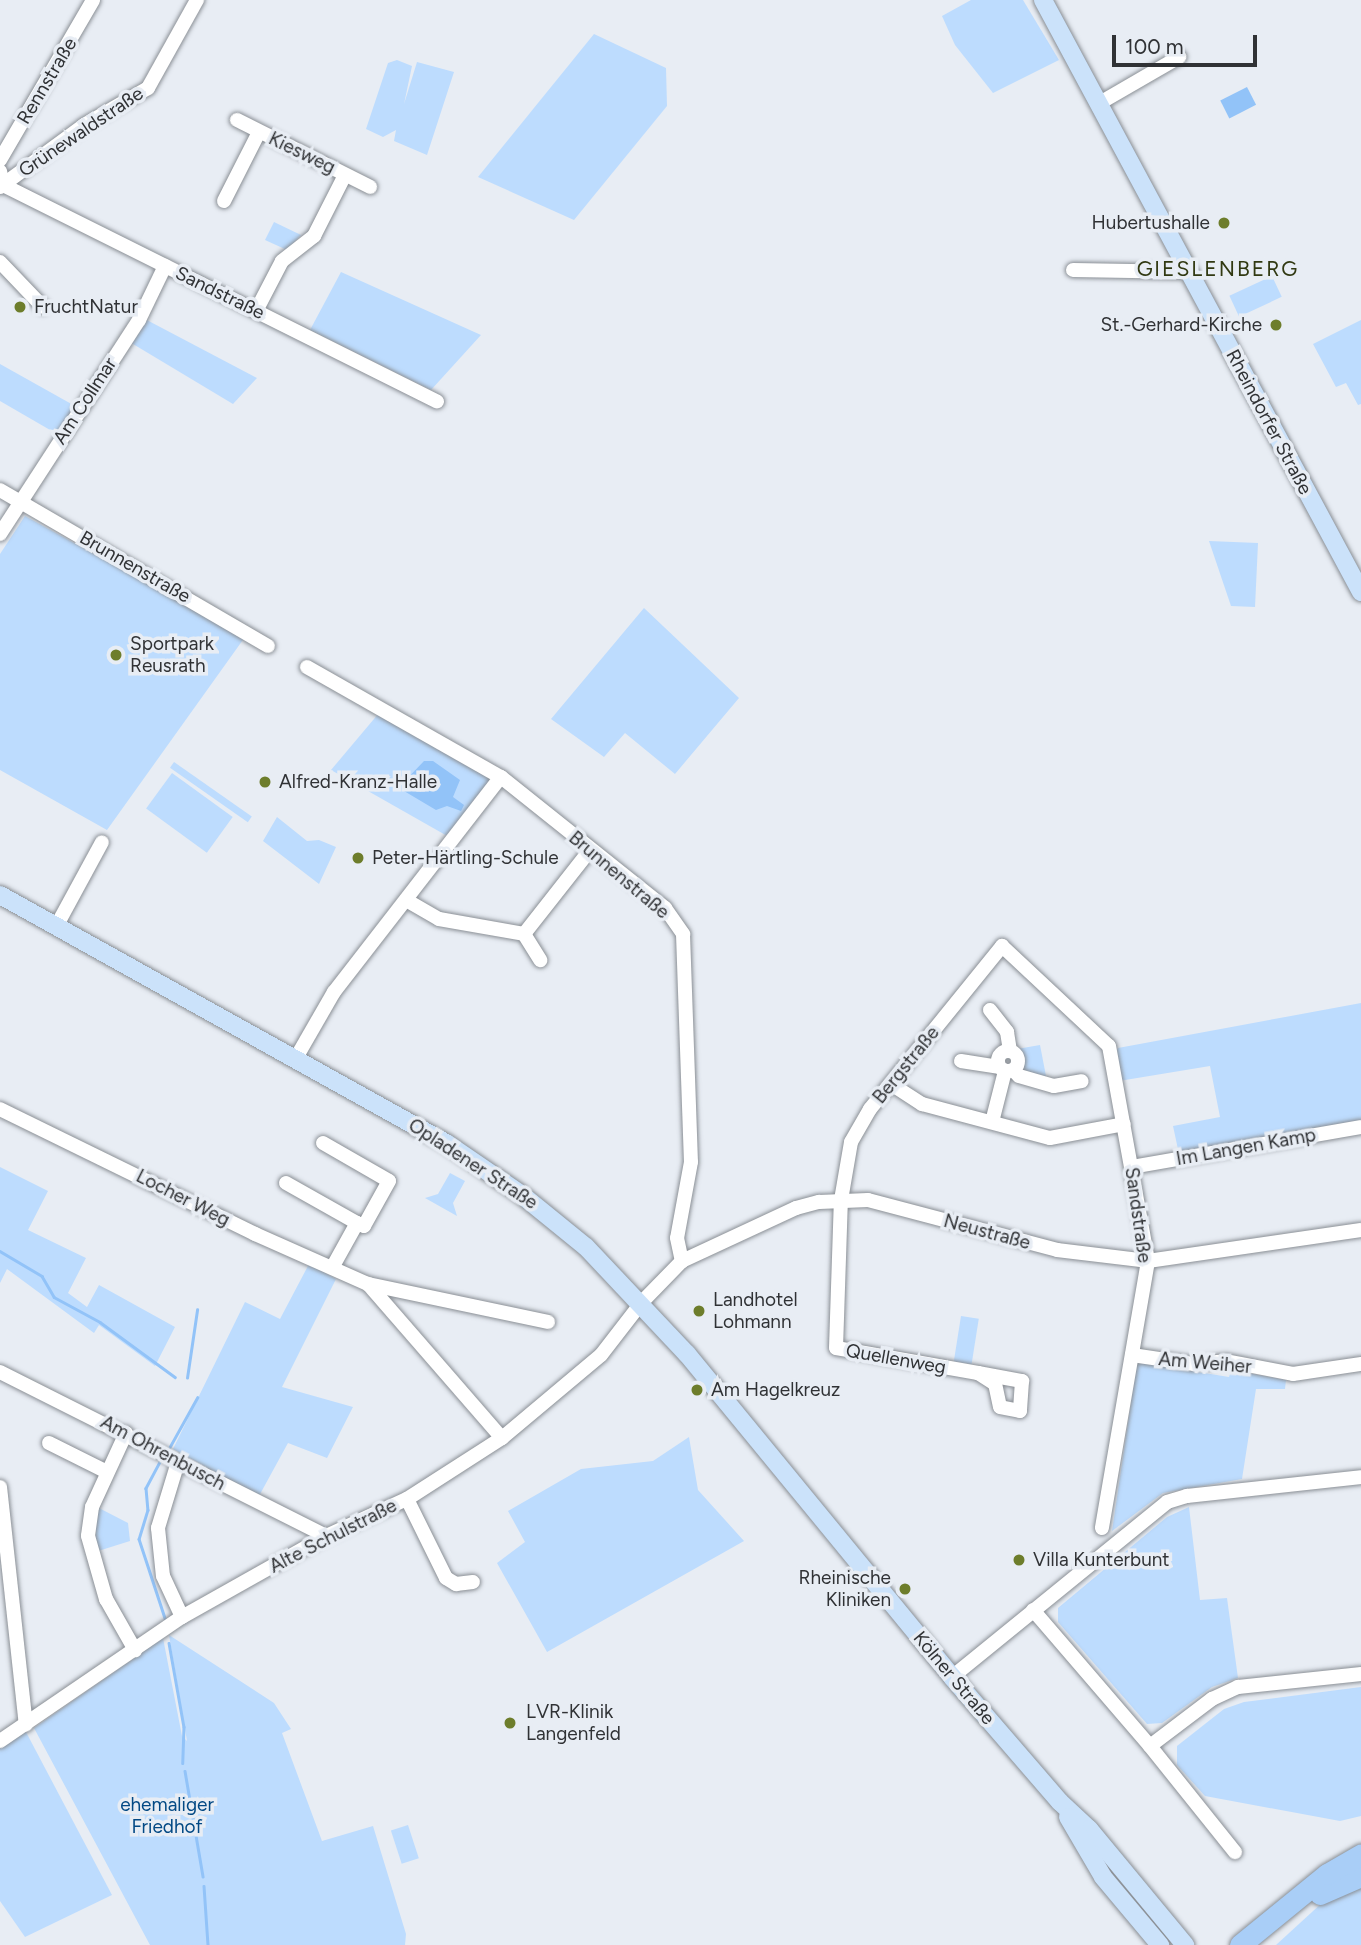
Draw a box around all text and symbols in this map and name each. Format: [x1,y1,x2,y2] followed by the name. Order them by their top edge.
[1116,21,1261,65] scale bar
[12,34,82,128] street label: Rennstraße
[1125,34,1184,59] text: 100 m
[14,82,148,182] street label: Grünewaldstraße
[265,127,339,179] street label: Kiesweg
[1092,212,1210,234] place label: Hubertushalle
[1216,215,1232,231] marker: Hubertushalle
[1138,256,1298,282] district label: GIESLENBERG
[172,262,268,324] street label: Sandstraße
[34,296,138,318] place label: FruchtNatur
[12,299,28,315] marker: FruchtNatur
[1101,314,1262,336] place label: St.-Gerhard-Kirche
[1268,317,1284,333] marker: St.-Gerhard-Kirche
[1221,346,1317,498] street label: Rheindorfer Straße
[48,353,122,449] street label: Am Collmar
[76,526,194,608] street label: Brunnenstraße
[130,633,214,677] place label: Sportpark Reusrath
[108,647,124,663] marker: Sportpark Reusrath
[279,771,437,793] place label: Alfred-Kranz-Halle
[257,774,273,790] marker: Alfred-Kranz-Halle
[564,826,674,924] street label: Brunnenstraße
[372,847,559,869] place label: Peter-Härtling-Schule
[350,850,366,866] marker: Peter-Härtling-Schule
[868,1022,944,1108] street label: Bergstraße
[404,1114,542,1214] street label: Opladener Straße
[1174,1123,1318,1171] street label: Im Langen Kamp
[132,1165,234,1231] street label: Locher Weg
[1120,1166,1156,1264] street label: Sandstraße
[941,1209,1033,1255] street label: Neustraße
[713,1289,798,1333] place label: Landhotel Lohmann
[691,1303,707,1319] marker: Landhotel Lohmann
[844,1339,948,1379] street label: Quellenweg
[1157,1348,1253,1378] street label: Am Weiher
[711,1379,840,1401] place label: Am Hagelkreuz
[689,1382,705,1398] marker: Am Hagelkreuz
[97,1411,229,1495] street label: Am Ohrenbusch
[266,1494,400,1578] street label: Alte Schulstraße
[1033,1549,1170,1571] place label: Villa Kunterbunt
[1011,1552,1027,1568] marker: Villa Kunterbunt
[799,1567,891,1611] place label: Rheinische Kliniken
[897,1581,913,1597] marker: Rheinische Kliniken
[908,1627,1000,1729] street label: Kölner Straße
[526,1701,621,1745] place label: LVR-Klinik Langenfeld
[500,1713,520,1733] marker: LVR-Klinik Langenfeld
[120,1794,214,1838] park label: ehemaliger Friedhof

